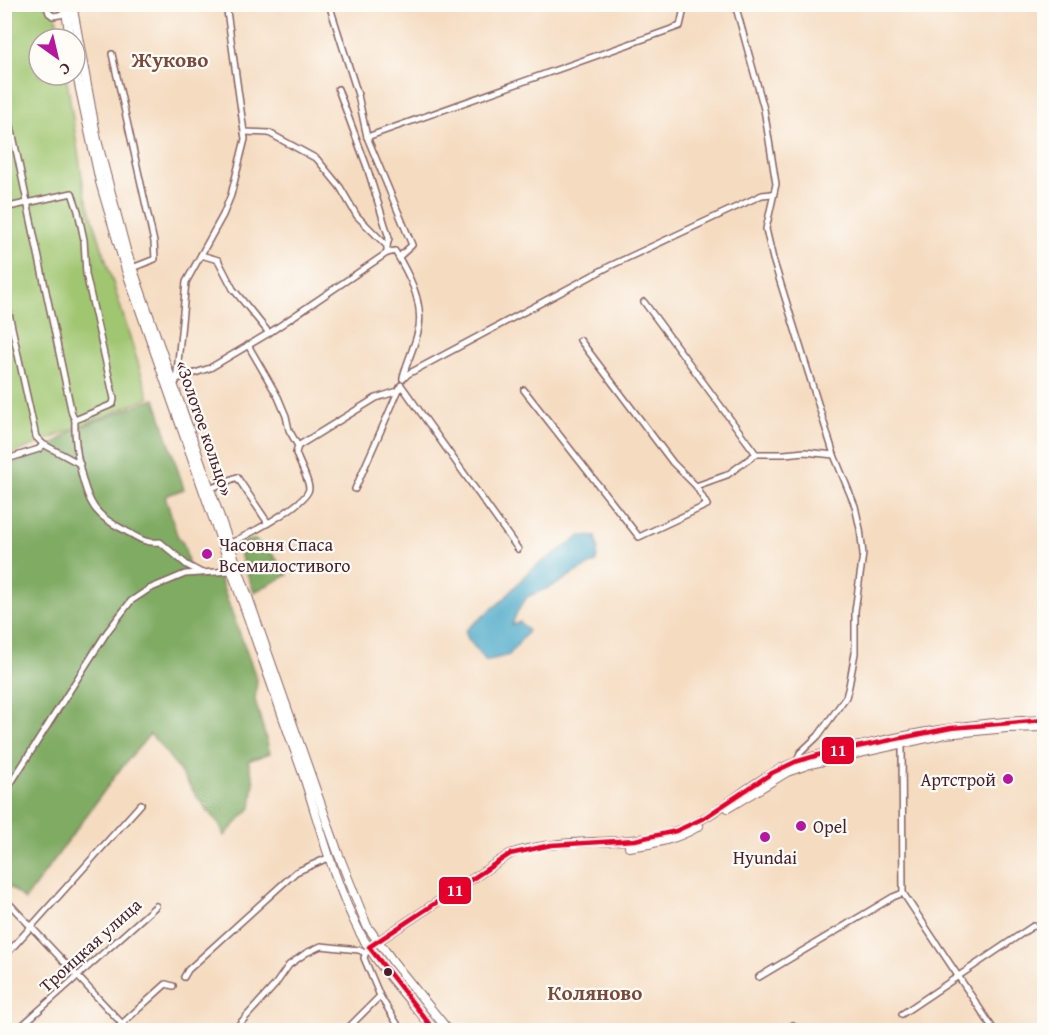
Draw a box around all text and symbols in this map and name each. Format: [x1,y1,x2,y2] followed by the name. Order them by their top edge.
[27,27,87,87] north arrow
[131,44,208,75] district label: Жуково
[55,57,76,82] text: С
[169,356,241,500] street label: «Золотое кольцо»
[219,531,350,579] place label: Часовня Спаса Всемилостивого
[200,547,214,561] marker: Часовня Спаса Всемилостивого
[821,736,855,765] line badge: 11
[830,738,846,762] text: 11
[920,766,996,793] place label: Артстрой
[1001,772,1015,786] marker: Артстрой
[813,813,847,840] place label: Opel
[794,819,808,833] marker: Opel
[758,830,772,844] marker: Hyundai
[733,844,797,871] place label: Hyundai
[438,876,472,905] line badge: 11
[447,878,463,902] text: 11
[33,891,148,998] street label: Троицкая улица
[382,966,394,978] unlabelled marker
[547,977,643,1008] district label: Коляново

